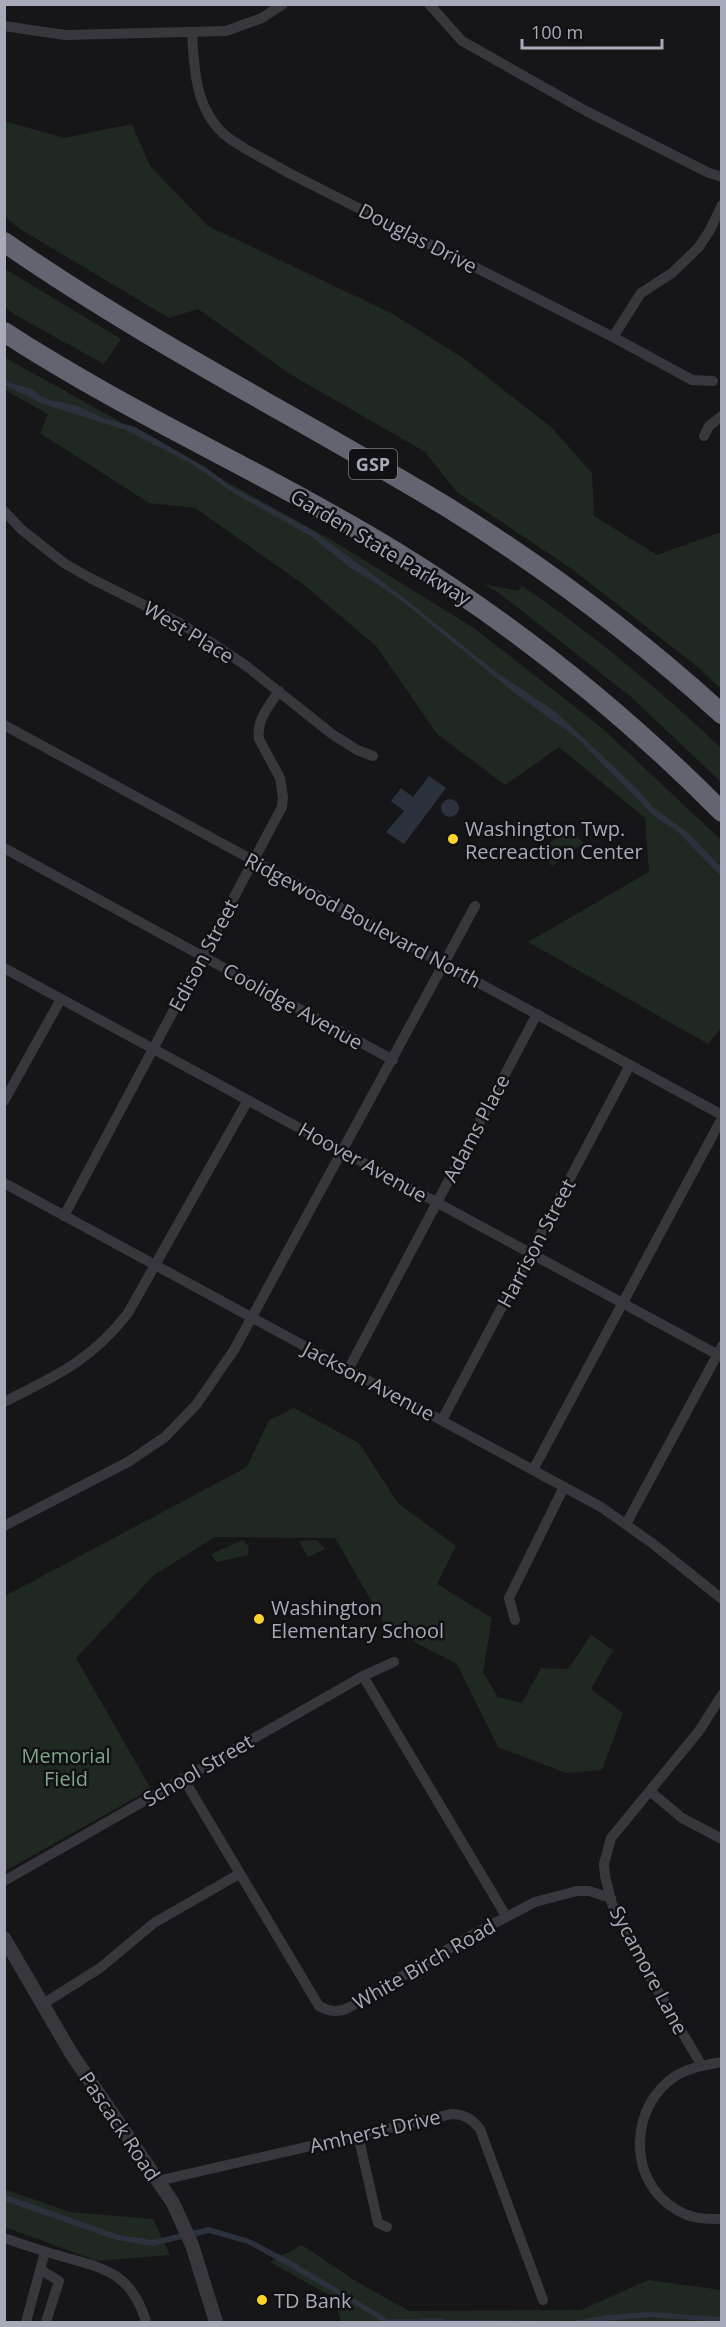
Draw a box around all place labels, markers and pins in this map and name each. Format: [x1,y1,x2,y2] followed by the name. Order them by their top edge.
[465,815,643,865] place label: Washington Twp. Recreaction Center
[446,832,460,846] marker: Washington Twp. Recreaction Center
[271,1594,444,1644] place label: Washington Elementary School
[252,1612,266,1626] marker: Washington Elementary School
[274,2287,352,2314] place label: TD Bank
[255,2293,269,2307] marker: TD Bank

